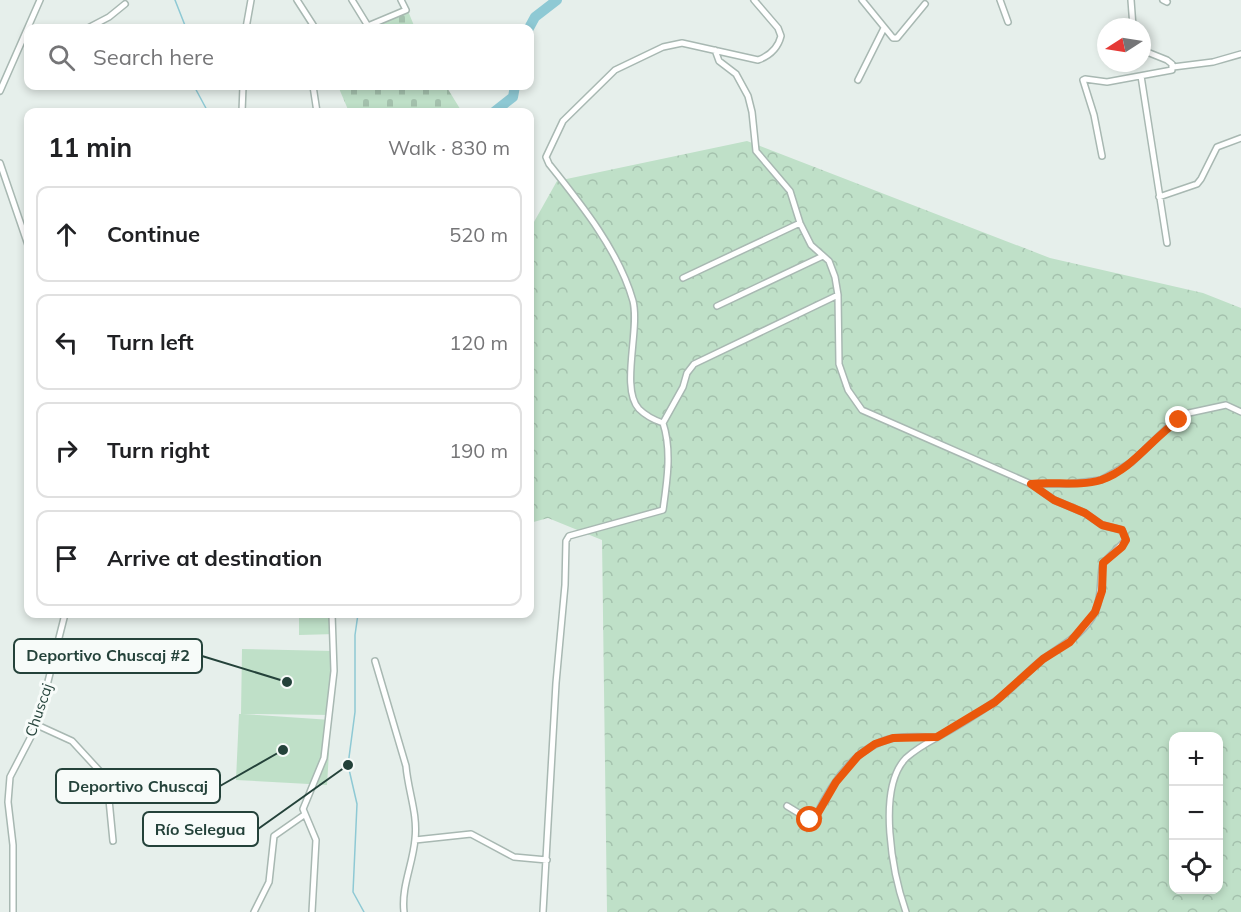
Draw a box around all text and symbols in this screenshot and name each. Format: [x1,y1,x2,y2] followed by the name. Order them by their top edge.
[1097,18,1151,72] north arrow
[24,24,534,90] search box
[45,41,78,74] icon: search
[93,43,214,71] text: Search here
[48,131,132,164] text: 11 min
[388,135,510,160] text: Walk · 830 m
[50,218,83,251] icon: ahead
[107,220,200,248] text: Continue
[449,222,508,247] text: 520 m
[50,326,83,359] icon: left
[107,328,194,356] text: Turn left
[449,330,508,355] text: 120 m
[1165,406,1191,432] route end
[50,434,83,467] icon: right
[107,436,210,464] text: Turn right
[449,438,508,463] text: 190 m
[50,542,83,575] icon: arrive
[107,544,322,572] text: Arrive at destination
[14,639,202,673] callout: Deportivo Chuscaj #2
[26,645,190,665] text: Deportivo Chuscaj #2
[21,681,56,739] street label: Chuscaj
[1169,732,1223,894] map controls
[1169,732,1223,786] button: +
[56,769,220,803] callout: Deportivo Chuscaj
[68,776,208,796] text: Deportivo Chuscaj
[1169,786,1223,840] button: −
[796,806,822,832] route start
[143,812,258,846] callout: Río Selegua
[155,819,245,839] text: Río Selegua
[1169,840,1223,894] button: locate

